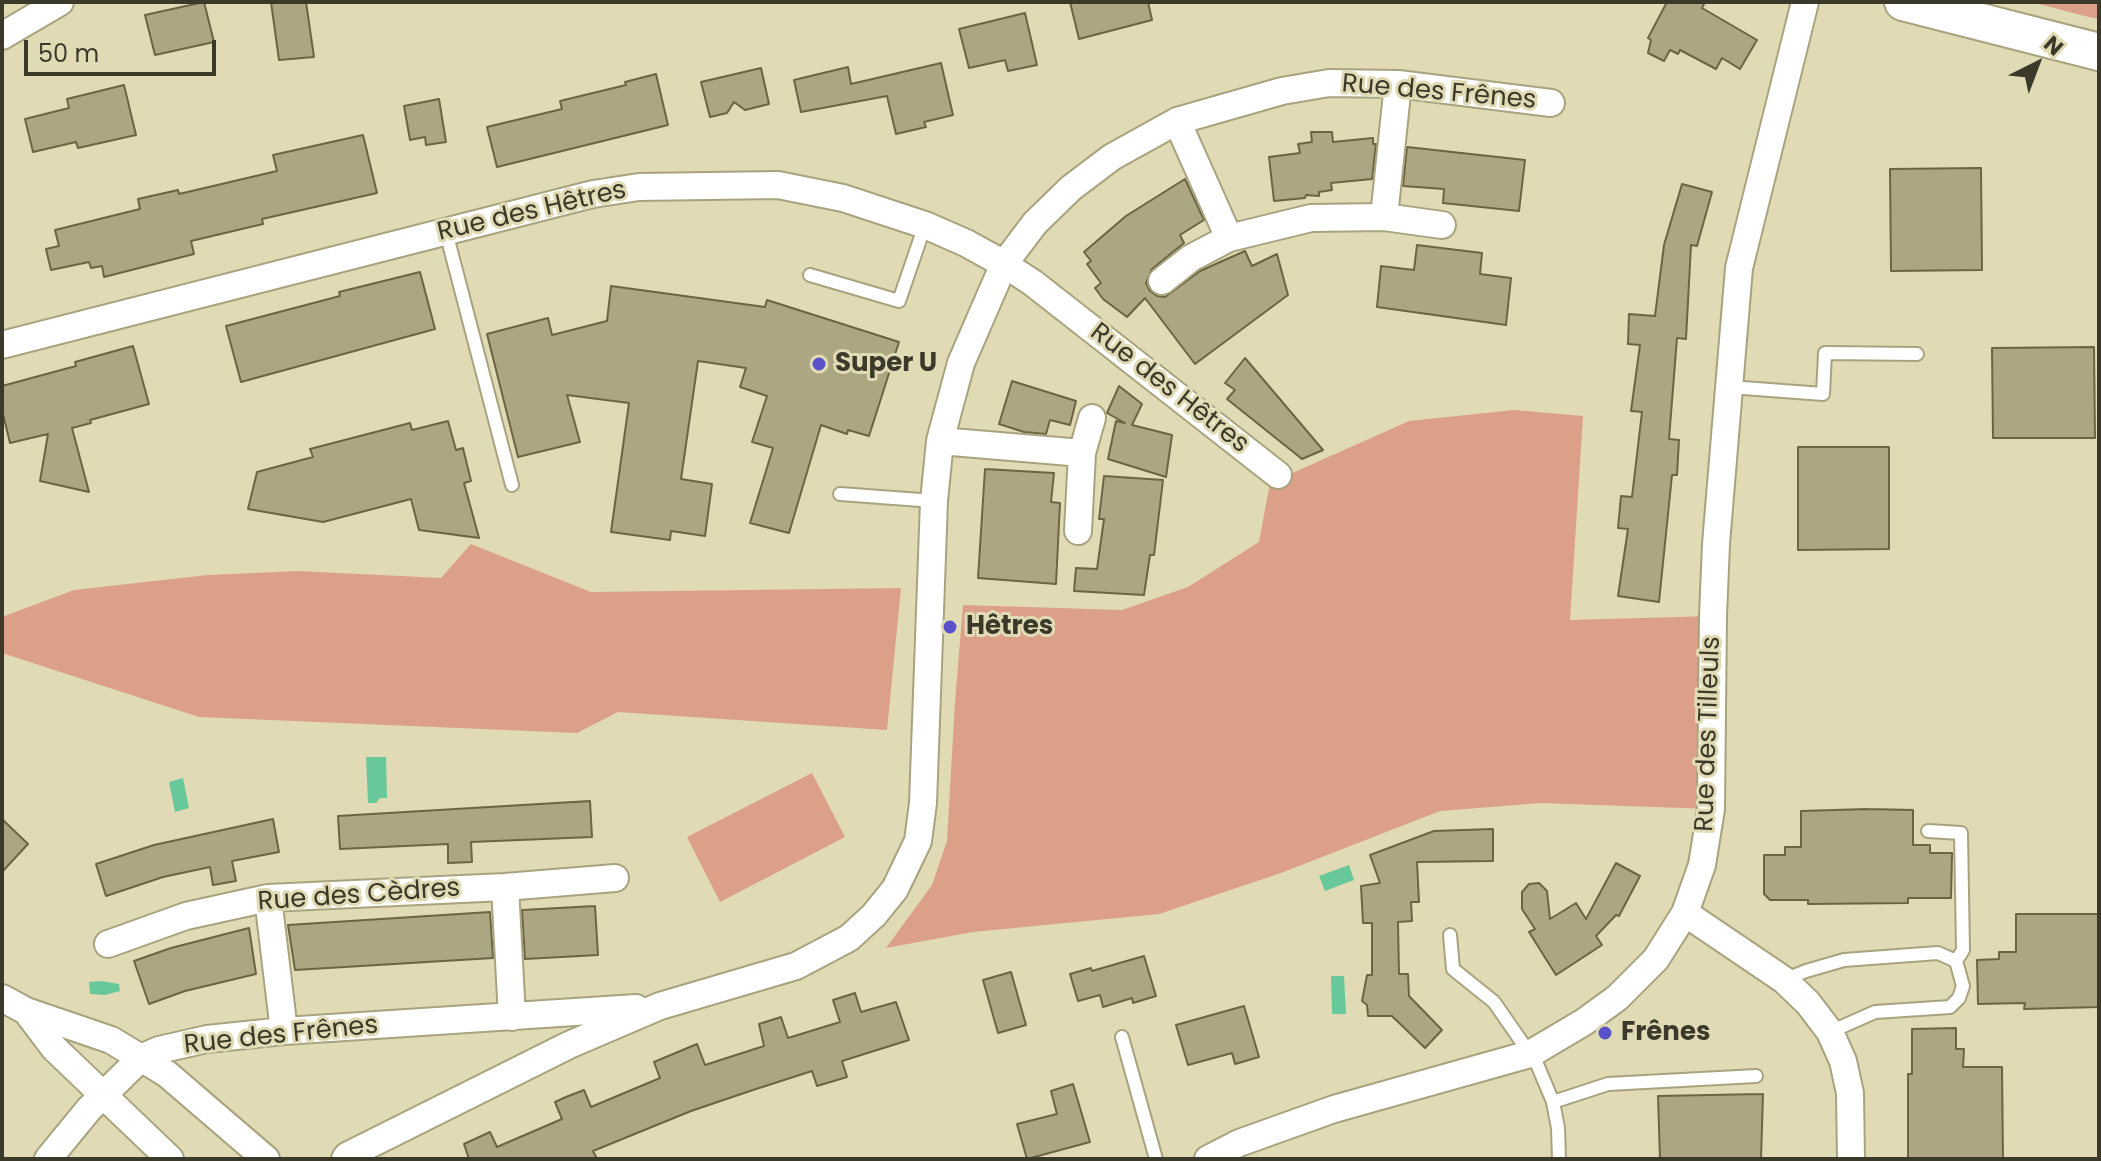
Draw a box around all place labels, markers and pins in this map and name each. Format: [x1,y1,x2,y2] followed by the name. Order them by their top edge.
[835,348,937,380] place label: Super U
[810,355,828,373] marker: Super U
[966,611,1053,643] place label: Hêtres
[941,618,959,636] marker: Hêtres
[1621,1017,1710,1049] place label: Frênes
[1596,1024,1614,1042] marker: Frênes

